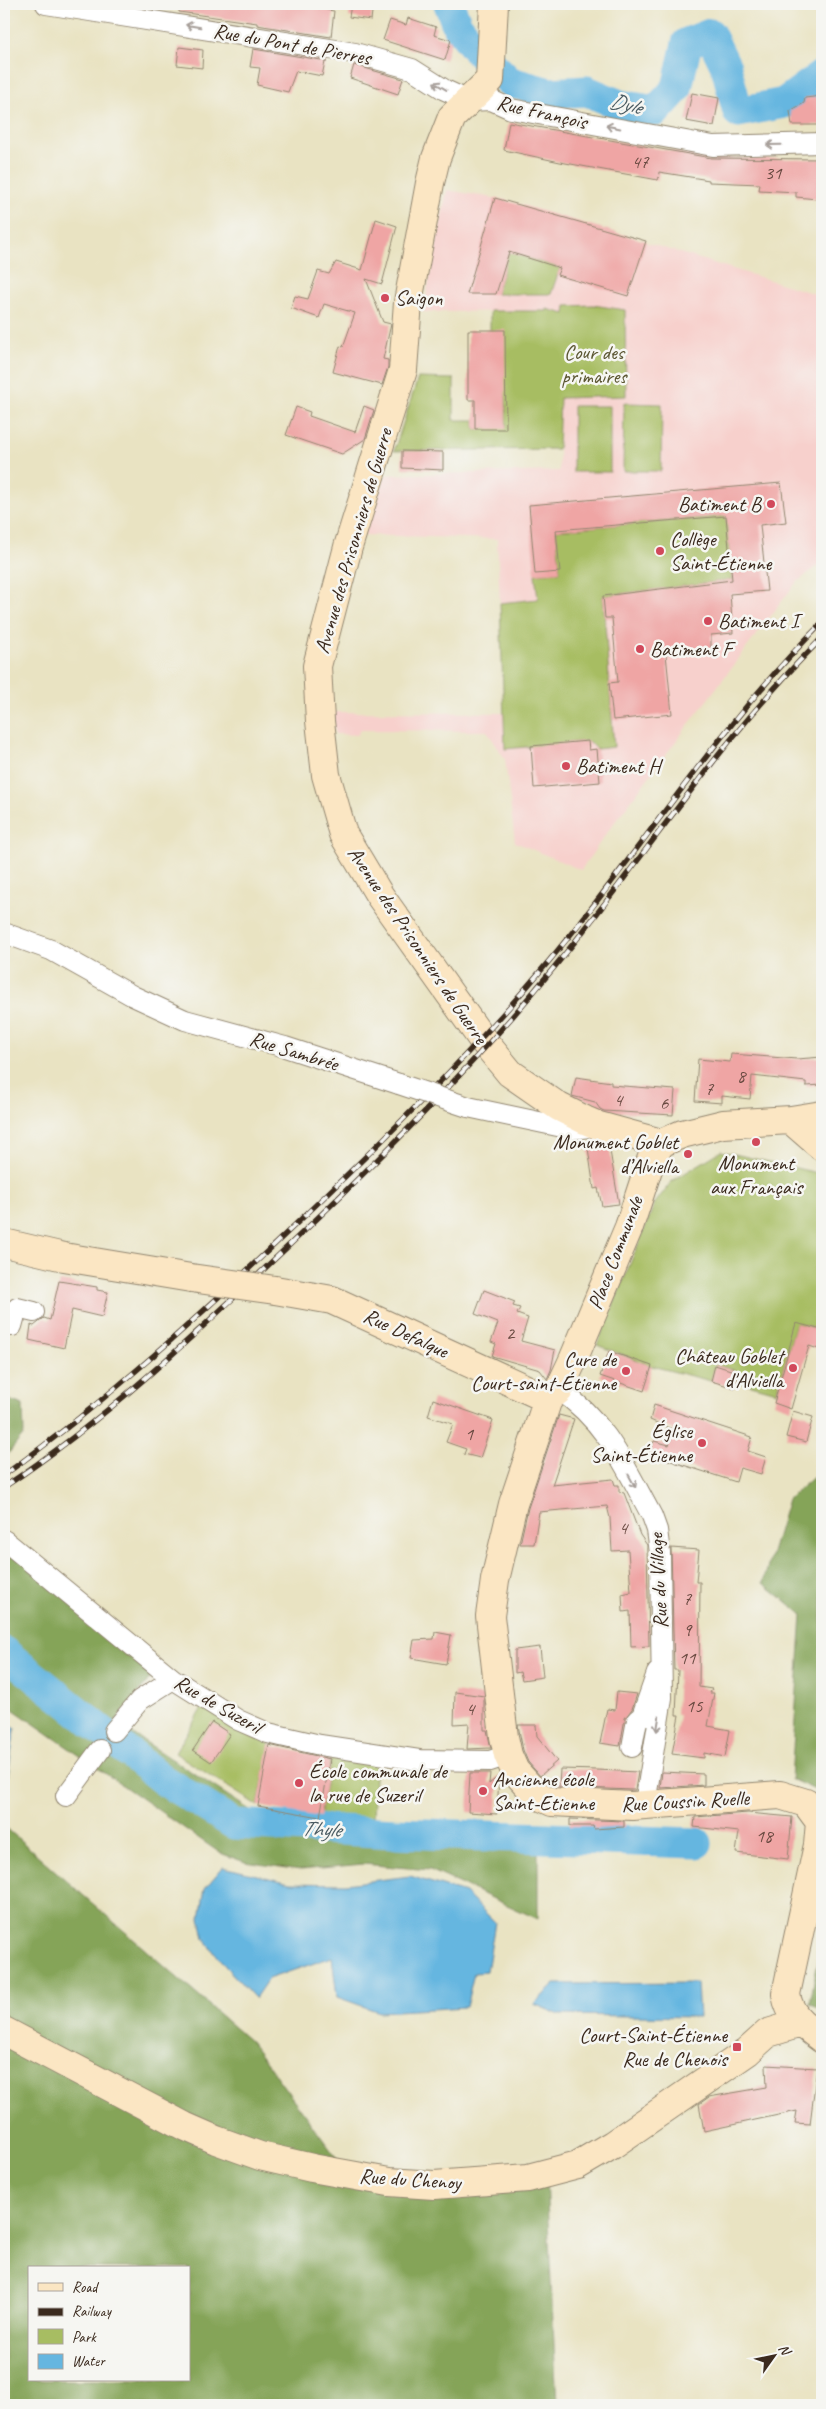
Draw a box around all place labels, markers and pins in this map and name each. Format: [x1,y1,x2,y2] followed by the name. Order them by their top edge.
[395,285,443,311] place label: Saigon
[379,292,391,304] marker: Saigon
[678,491,763,517] place label: Batiment B
[765,498,777,510] marker: Batiment B
[670,526,773,576] place label: Collège Saint-Étienne
[654,545,666,557] marker: Collège Saint-Étienne
[718,608,803,634] place label: Batiment I
[702,615,714,627] marker: Batiment I
[650,636,736,662] place label: Batiment F
[634,643,646,655] marker: Batiment F
[576,753,663,779] place label: Batiment H
[560,760,572,772] marker: Batiment H
[553,1129,680,1179] place label: Monument Goblet d’Alviella
[750,1136,762,1148] marker: Monument aux Français
[682,1148,694,1160] marker: Monument Goblet d’Alviella
[710,1150,804,1200] place label: Monument aux Français
[675,1343,786,1393] place label: Château Goblet d'Alviella
[471,1346,617,1396] place label: Cure de Court-saint-Étienne
[787,1362,799,1374] marker: Château Goblet d'Alviella
[620,1365,632,1377] marker: Cure de Court-saint-Étienne
[591,1418,693,1468] place label: Église Saint-Étienne
[696,1437,708,1449] marker: Église Saint-Étienne
[309,1758,449,1808] place label: École communale de la rue de Suzeril
[493,1766,595,1816] place label: Ancienne école Saint-Etienne
[293,1777,305,1789] marker: École communale de la rue de Suzeril
[477,1785,489,1797] marker: Ancienne école Saint-Etienne
[579,2022,729,2072] place label: Court-Saint-Étienne Rue de Chenois
[731,2041,743,2053] marker: Court-Saint-Étienne Rue de Chenois

